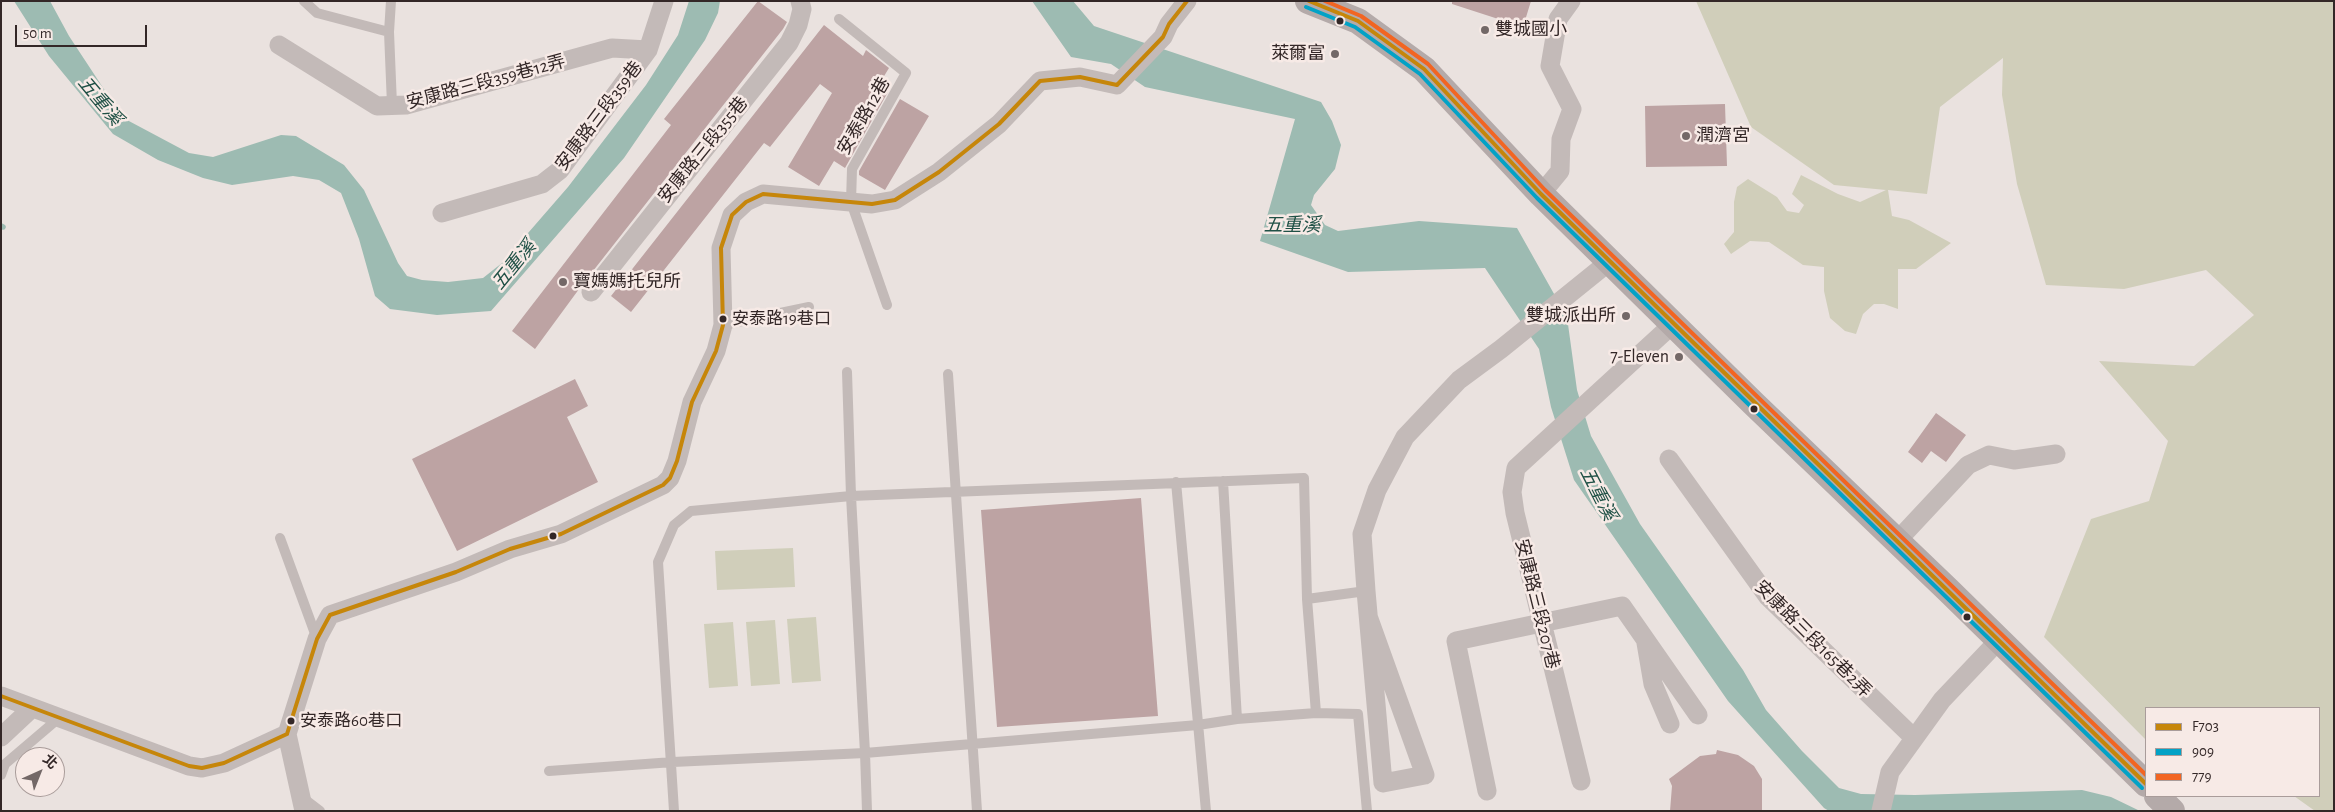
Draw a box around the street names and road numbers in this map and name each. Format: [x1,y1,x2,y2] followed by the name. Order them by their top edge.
[404,50,568,114] street label: 安康路三段359巷12弄
[551,57,647,175] street label: 安康路三段359巷
[833,73,895,159] street label: 安泰路12巷
[654,93,752,207] street label: 安康路三段355巷
[1510,537,1564,671] street label: 安康路三段207巷
[1750,576,1876,702] street label: 安康路三段165巷2弄

